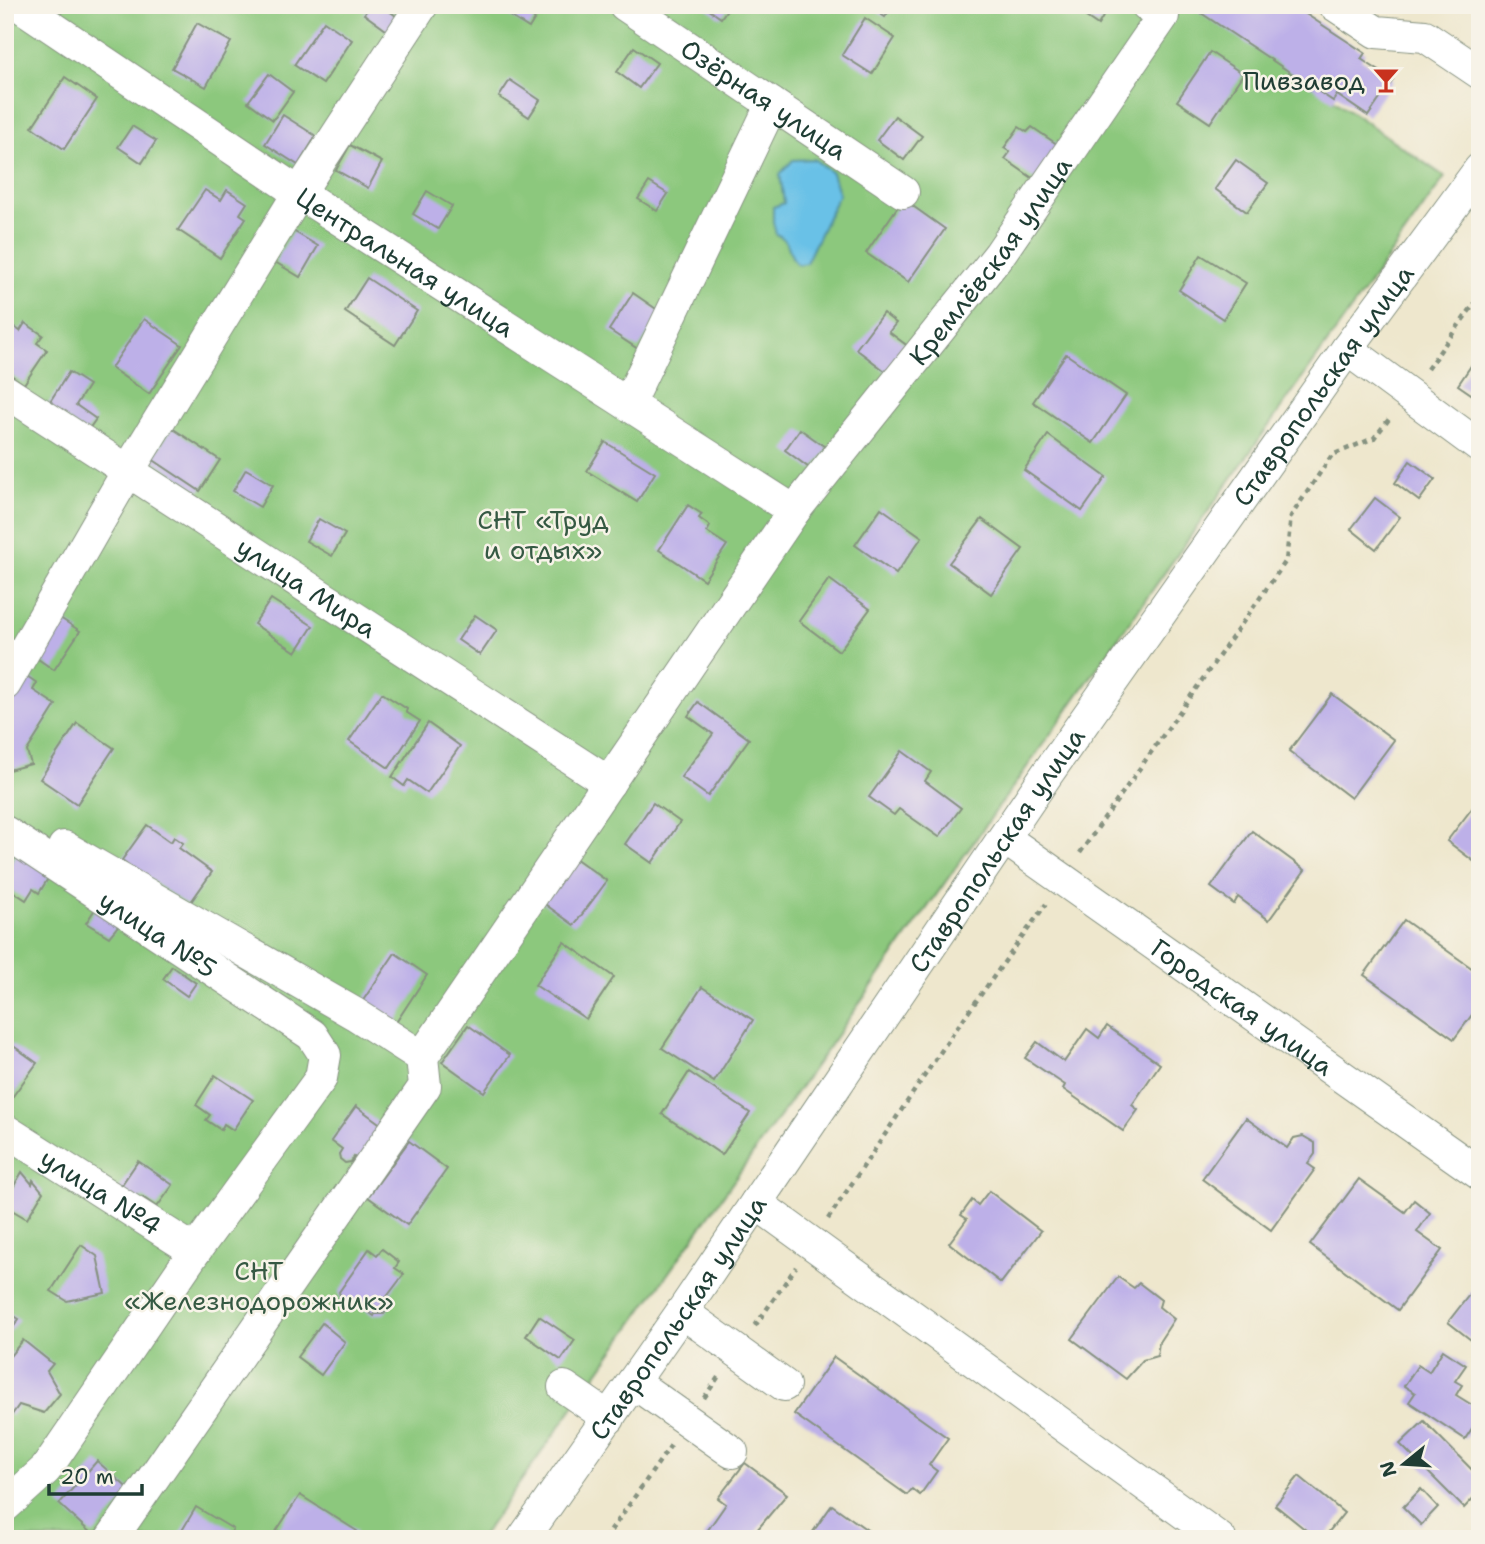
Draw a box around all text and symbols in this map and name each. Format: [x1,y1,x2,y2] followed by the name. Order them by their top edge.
[674,30,855,167] street label: Озёрная улица
[1243,63,1366,98] place label: Пивзавод
[1371,65,1401,95] bar icon: Пивзавод
[900,149,1079,372] street label: Кремлёвская улица
[290,178,522,345] street label: Центральная улица
[1224,257,1421,513] street label: Ставропольская улица
[477,502,609,567] park label: СНТ «Труд и отдых»
[230,529,384,645] street label: улица Мира
[900,720,1092,979] street label: Ставропольская улица
[93,882,224,985] street label: улица №5
[1144,930,1341,1083] street label: Городская улица
[34,1140,168,1243] street label: улица №4
[581,1188,774,1446] street label: Ставропольская улица
[124,1253,394,1318] park label: СНТ «Железнодорожник»
[1370,1428,1440,1498] north arrow
[49,1453,142,1497] scale bar
[1374,1458,1403,1480] text: N
[60,1463,114,1491] text: 20 m

